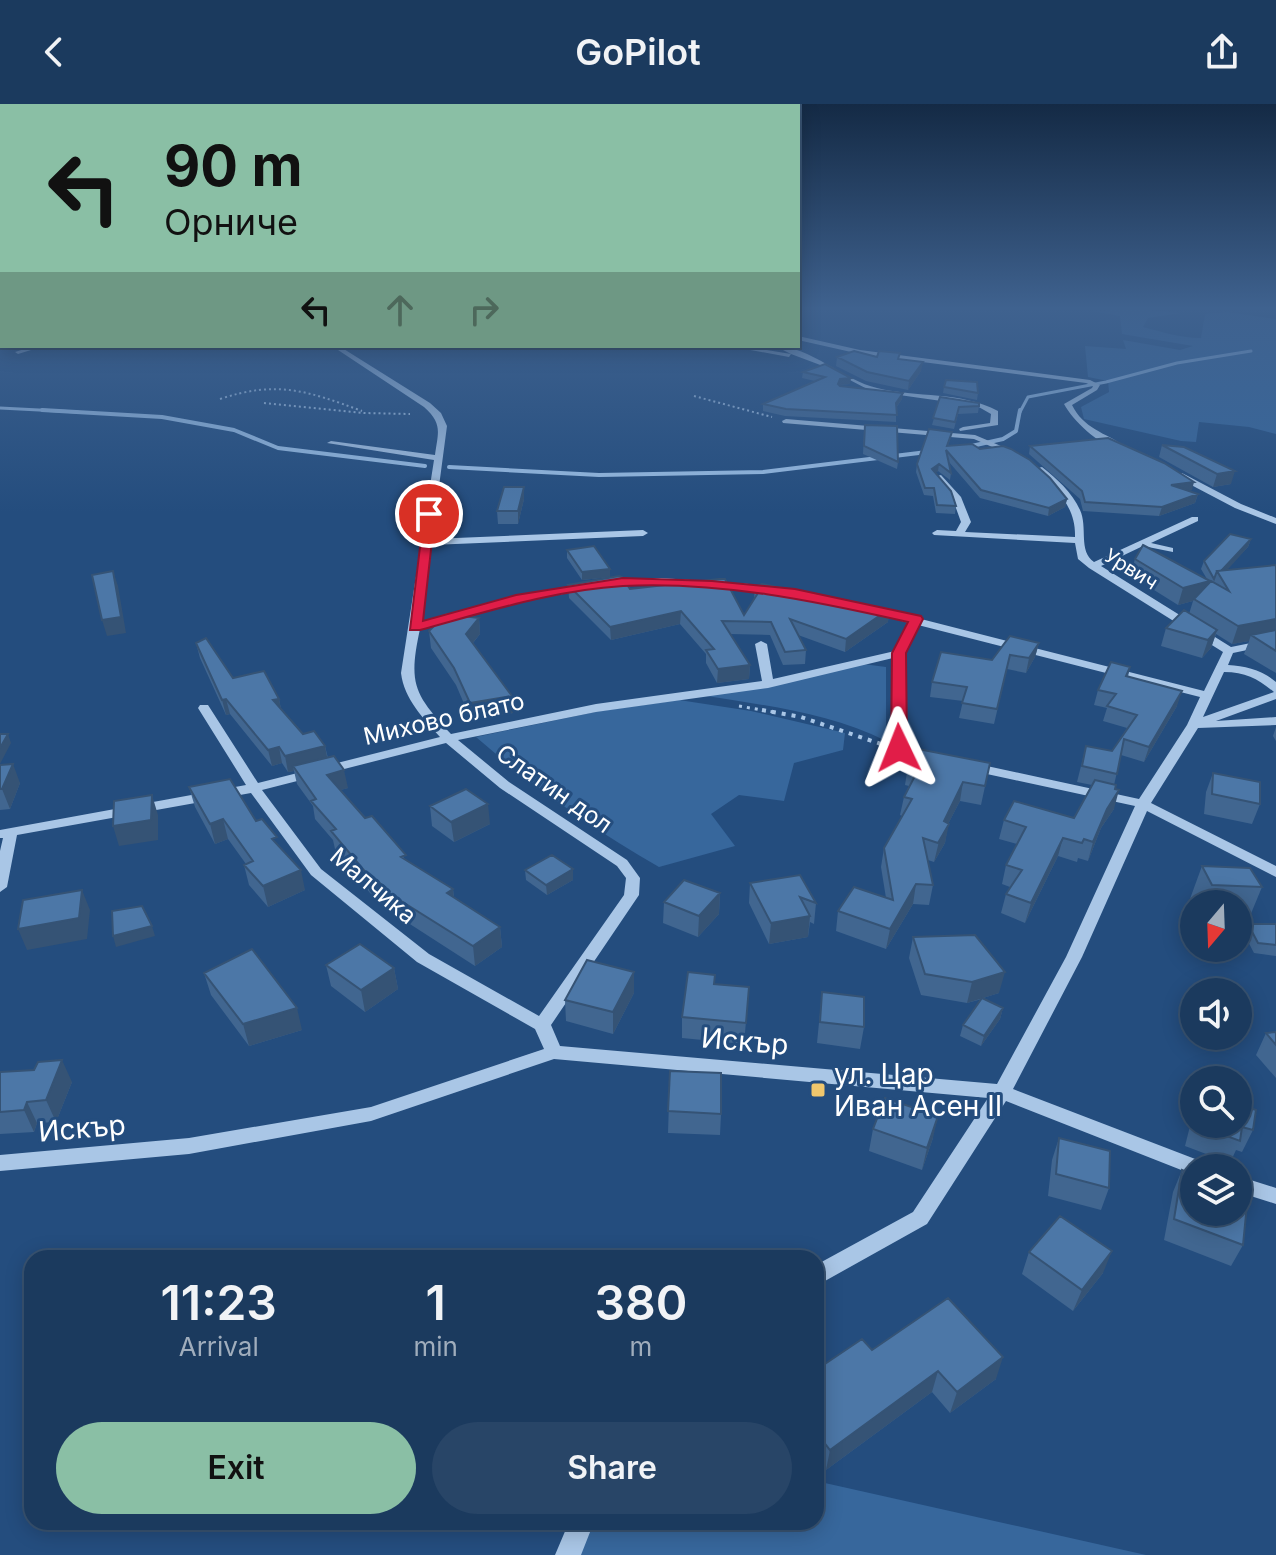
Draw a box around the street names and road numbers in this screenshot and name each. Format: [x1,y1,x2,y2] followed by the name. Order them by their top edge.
[1100,543,1162,595] street label: Урвич
[361,686,527,751] street label: Михово блато
[491,738,618,839] street label: Слатин дол
[324,841,422,930] street label: Малчика
[700,1020,790,1062] street label: Искър
[37,1107,127,1149] street label: Искър

